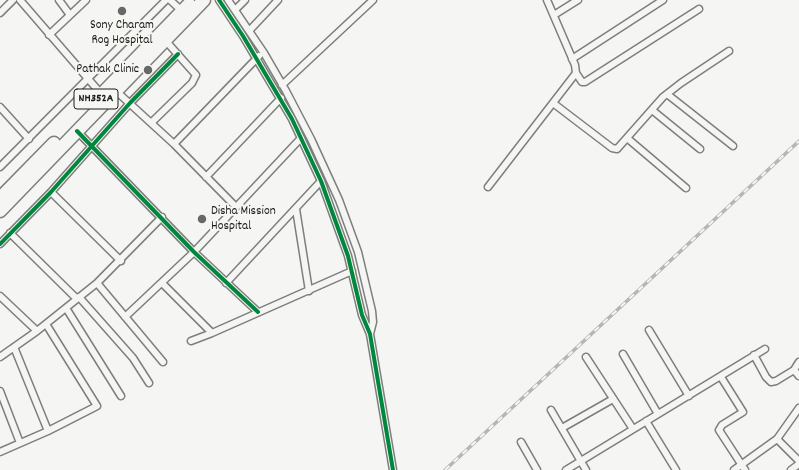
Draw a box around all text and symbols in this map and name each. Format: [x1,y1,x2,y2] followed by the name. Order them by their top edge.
[116,5,128,17] marker: Sony Charam Rog Hospital
[90,18,154,49] place label: Sony Charam Rog Hospital
[76,62,139,78] place label: Pathak Clinic
[142,64,154,76] marker: Pathak Clinic
[74,89,118,109] road number: NH352A
[211,204,276,235] place label: Disha Mission Hospital
[196,213,208,225] marker: Disha Mission Hospital

